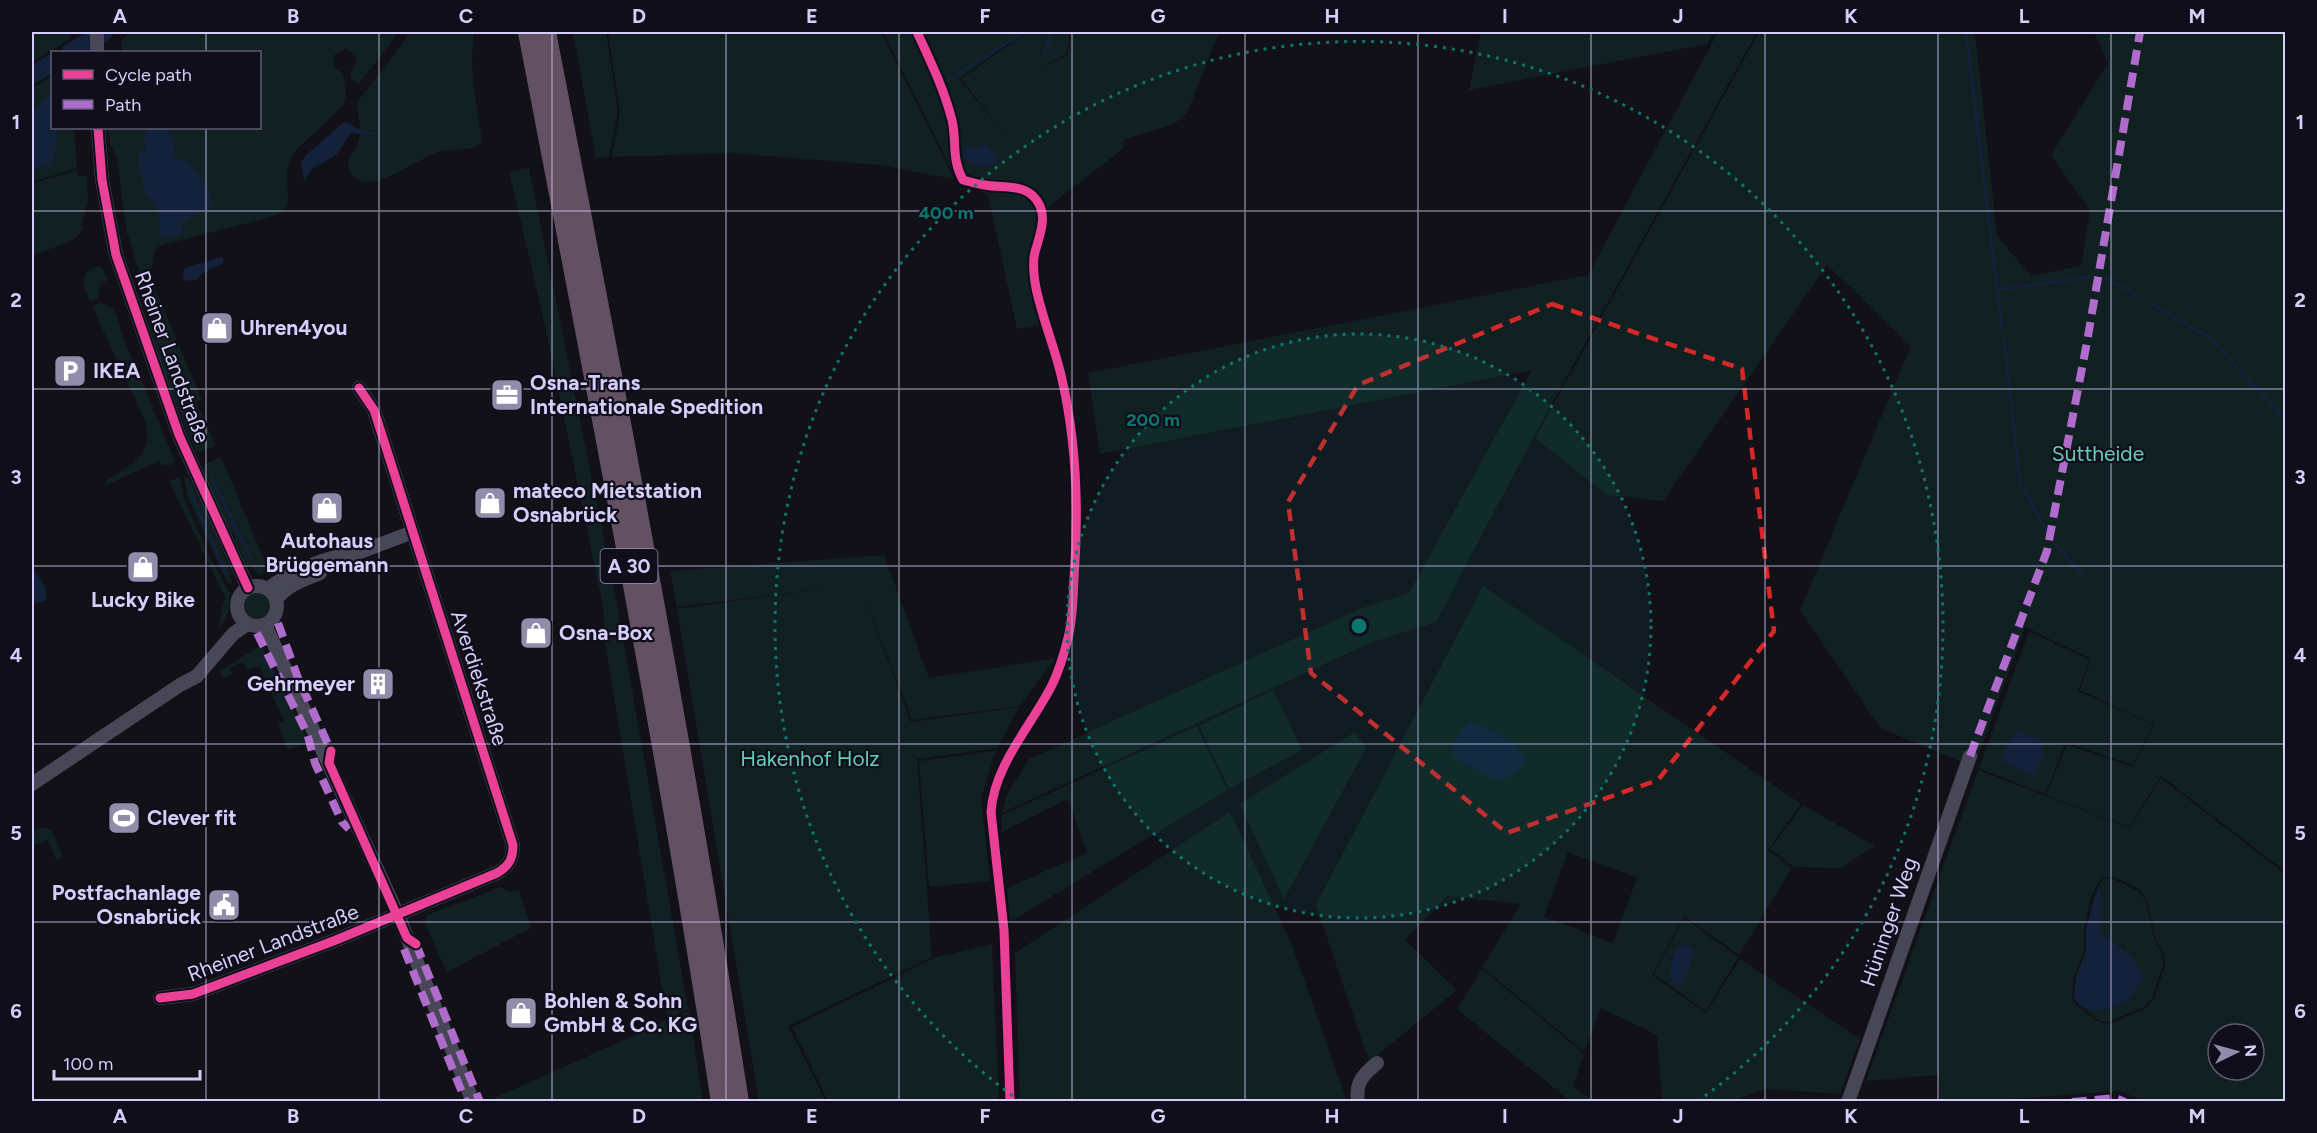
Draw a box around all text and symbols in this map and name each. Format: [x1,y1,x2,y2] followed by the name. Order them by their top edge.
[113,4,128,28] text: A
[287,4,299,28] text: B
[459,4,473,28] text: C
[632,4,646,28] text: D
[806,4,818,28] text: E
[979,4,991,28] text: F
[1151,4,1166,28] text: G
[1325,4,1340,28] text: H
[1502,4,1508,28] text: I
[1672,4,1684,28] text: J
[1844,4,1858,28] text: K
[2019,4,2030,28] text: L
[2188,4,2206,28] text: M
[51,51,261,129] legend
[105,64,192,86] text: Cycle path
[105,94,141,116] text: Path
[12,110,20,134] text: 1
[2296,110,2304,134] text: 1
[919,202,973,224] text: 400 m
[130,267,215,446] street label: Rheiner Landstraße
[10,288,22,312] text: 2
[2294,288,2306,312] text: 2
[199,310,235,346] shop icon: Uhren4you
[240,315,347,340] place label: Uhren4you
[52,353,88,389] parking icon: IKEA
[93,358,140,383] place label: IKEA
[530,370,763,419] place label: Osna-Trans Internationale Spedition
[489,377,525,413] office icon: Osna-Trans Internationale Spedition
[1126,409,1180,431] text: 200 m
[2052,441,2144,466] park label: Suttheide
[10,465,22,489] text: 3
[2294,465,2306,489] text: 3
[513,478,702,527] place label: mateco Mietstation Osnabrück
[472,485,508,521] shop icon: mateco Mietstation Osnabrück
[309,490,345,526] shop icon: Autohaus Brüggemann
[266,528,388,577] place label: Autohaus Brüggemann
[125,549,161,585] shop icon: Lucky Bike
[600,549,658,583] road number: A 30
[91,587,195,612] place label: Lucky Bike
[446,607,513,749] street label: Averdiekstraße
[518,615,554,651] shop icon: Osna-Box
[1349,616,1369,636] centre of rings
[559,620,654,645] place label: Osna-Box
[10,643,23,667] text: 4
[2294,643,2307,667] text: 4
[360,666,396,702] building icon: Gehrmeyer
[247,671,355,696] place label: Gehrmeyer
[740,746,880,771] park label: Hakenhof Holz
[106,800,142,836] sports icon: Clever fit
[147,805,237,830] place label: Clever fit
[10,821,22,845] text: 5
[2294,821,2306,845] text: 5
[1855,854,1922,990] street label: Hüninger Weg
[52,880,202,929] place label: Postfachanlage Osnabrück
[206,887,242,923] public building icon: Postfachanlage Osnabrück
[184,898,362,987] street label: Rheiner Landstraße
[544,988,697,1037] place label: Bohlen & Sohn GmbH & Co. KG
[503,995,539,1031] shop icon: Bohlen & Sohn GmbH & Co. KG
[10,999,22,1023] text: 6
[2294,999,2306,1023] text: 6
[2206,1022,2266,1082] north arrow
[54,1043,200,1081] scale bar
[2240,1044,2260,1058] text: N
[63,1053,113,1075] text: 100 m
[113,1104,128,1128] text: A
[287,1104,299,1128] text: B
[459,1104,473,1128] text: C
[632,1104,646,1128] text: D
[806,1104,818,1128] text: E
[979,1104,991,1128] text: F
[1151,1104,1166,1128] text: G
[1325,1104,1340,1128] text: H
[1502,1104,1508,1128] text: I
[1672,1104,1684,1128] text: J
[1844,1104,1858,1128] text: K
[2019,1104,2030,1128] text: L
[2188,1104,2206,1128] text: M

